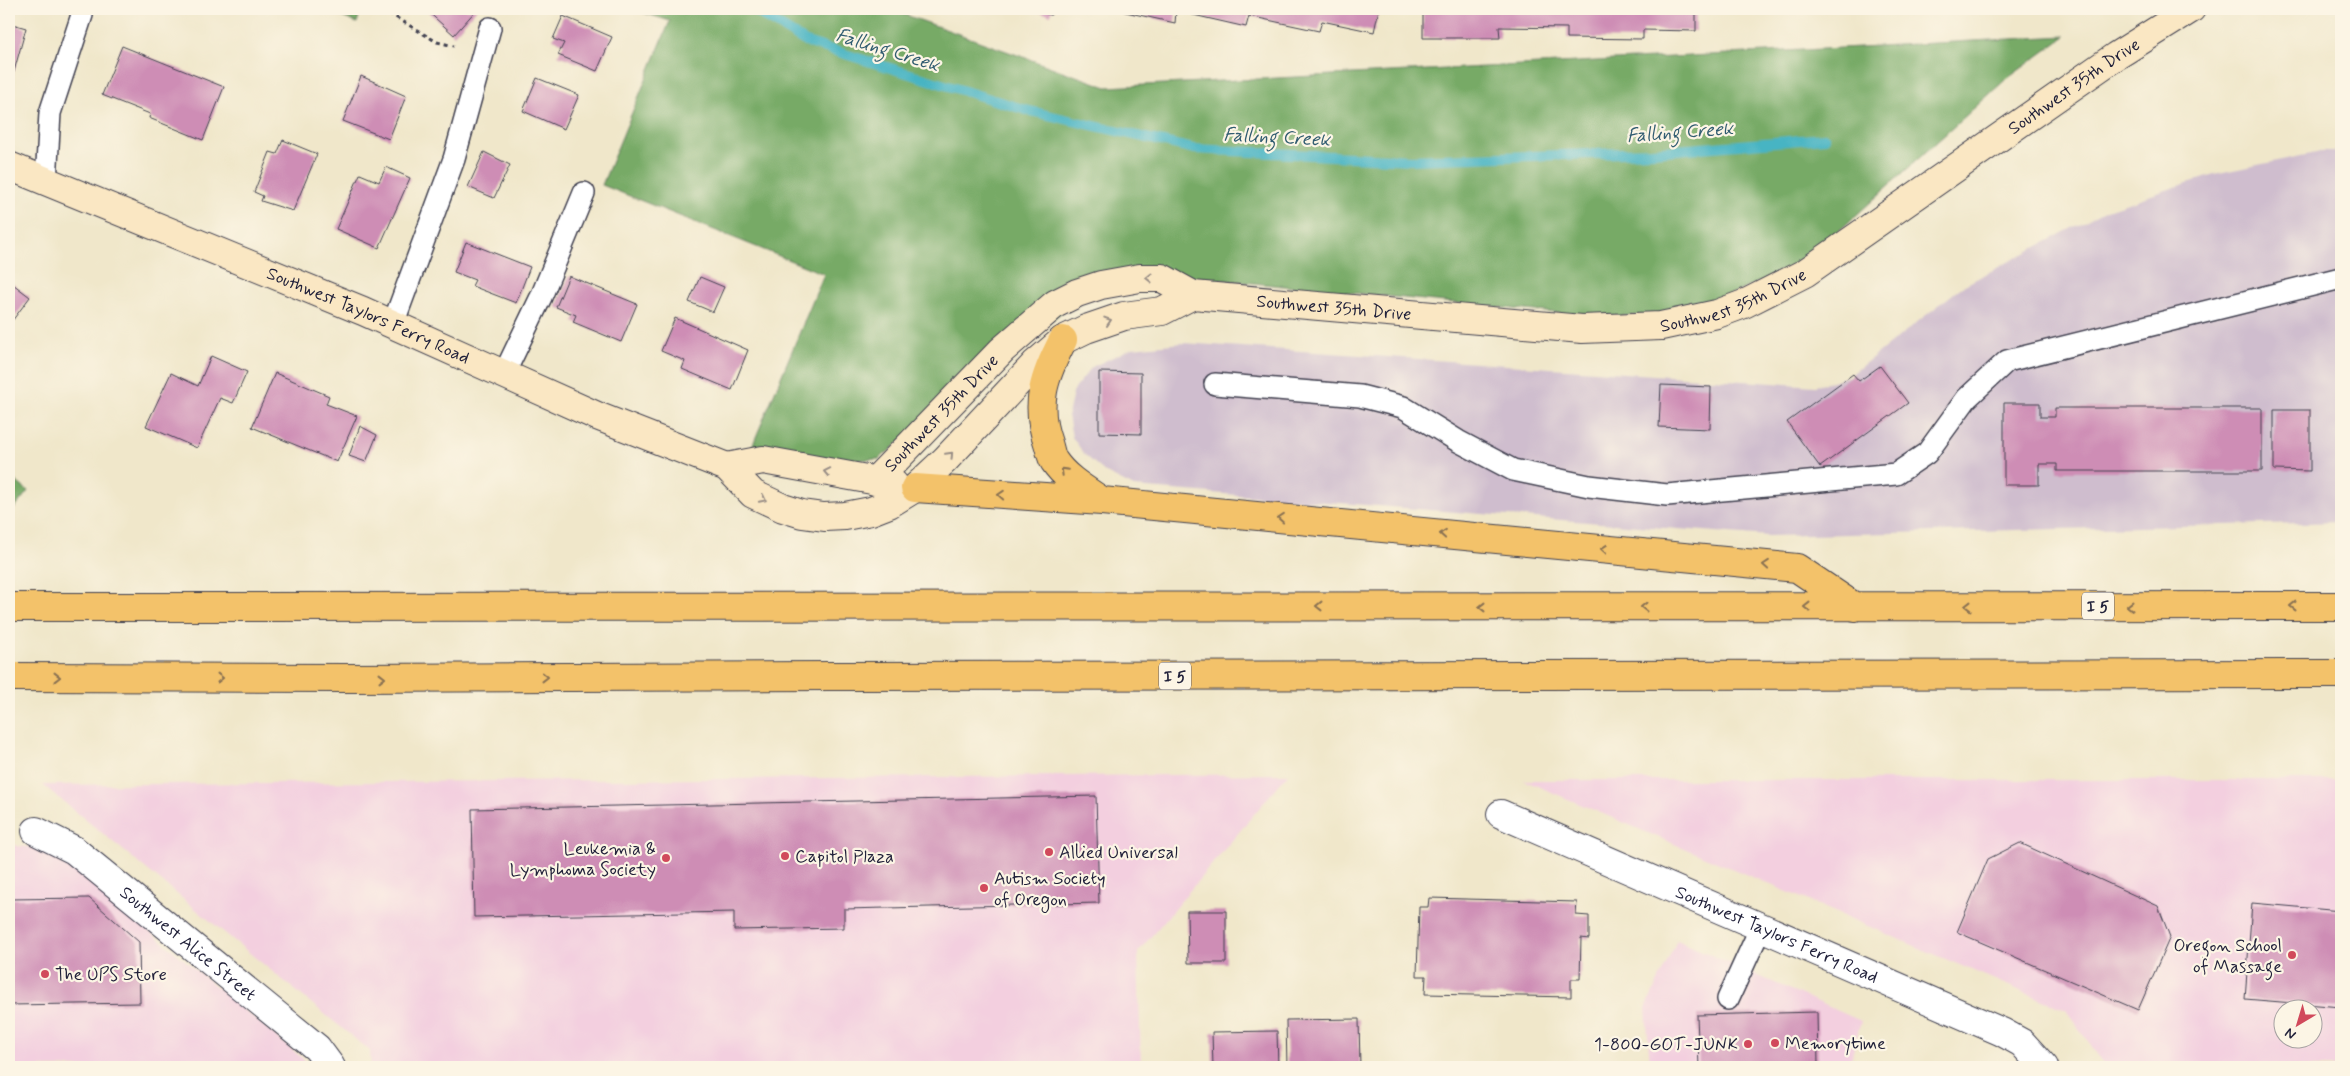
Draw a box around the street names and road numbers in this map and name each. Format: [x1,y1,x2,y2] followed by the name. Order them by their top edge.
[2004,33,2145,141] street label: Southwest 35th Drive
[263,262,473,370] street label: Southwest Taylors Ferry Road
[1658,263,1811,339] street label: Southwest 35th Drive
[1256,290,1412,327] street label: Southwest 35th Drive
[879,349,1004,478] street label: Southwest 35th Drive
[2082,592,2114,620] road number: I 5
[1159,662,1191,689] road number: I 5
[1672,880,1882,990] street label: Southwest Taylors Ferry Road
[114,881,261,1007] street label: Southwest Alice Street

